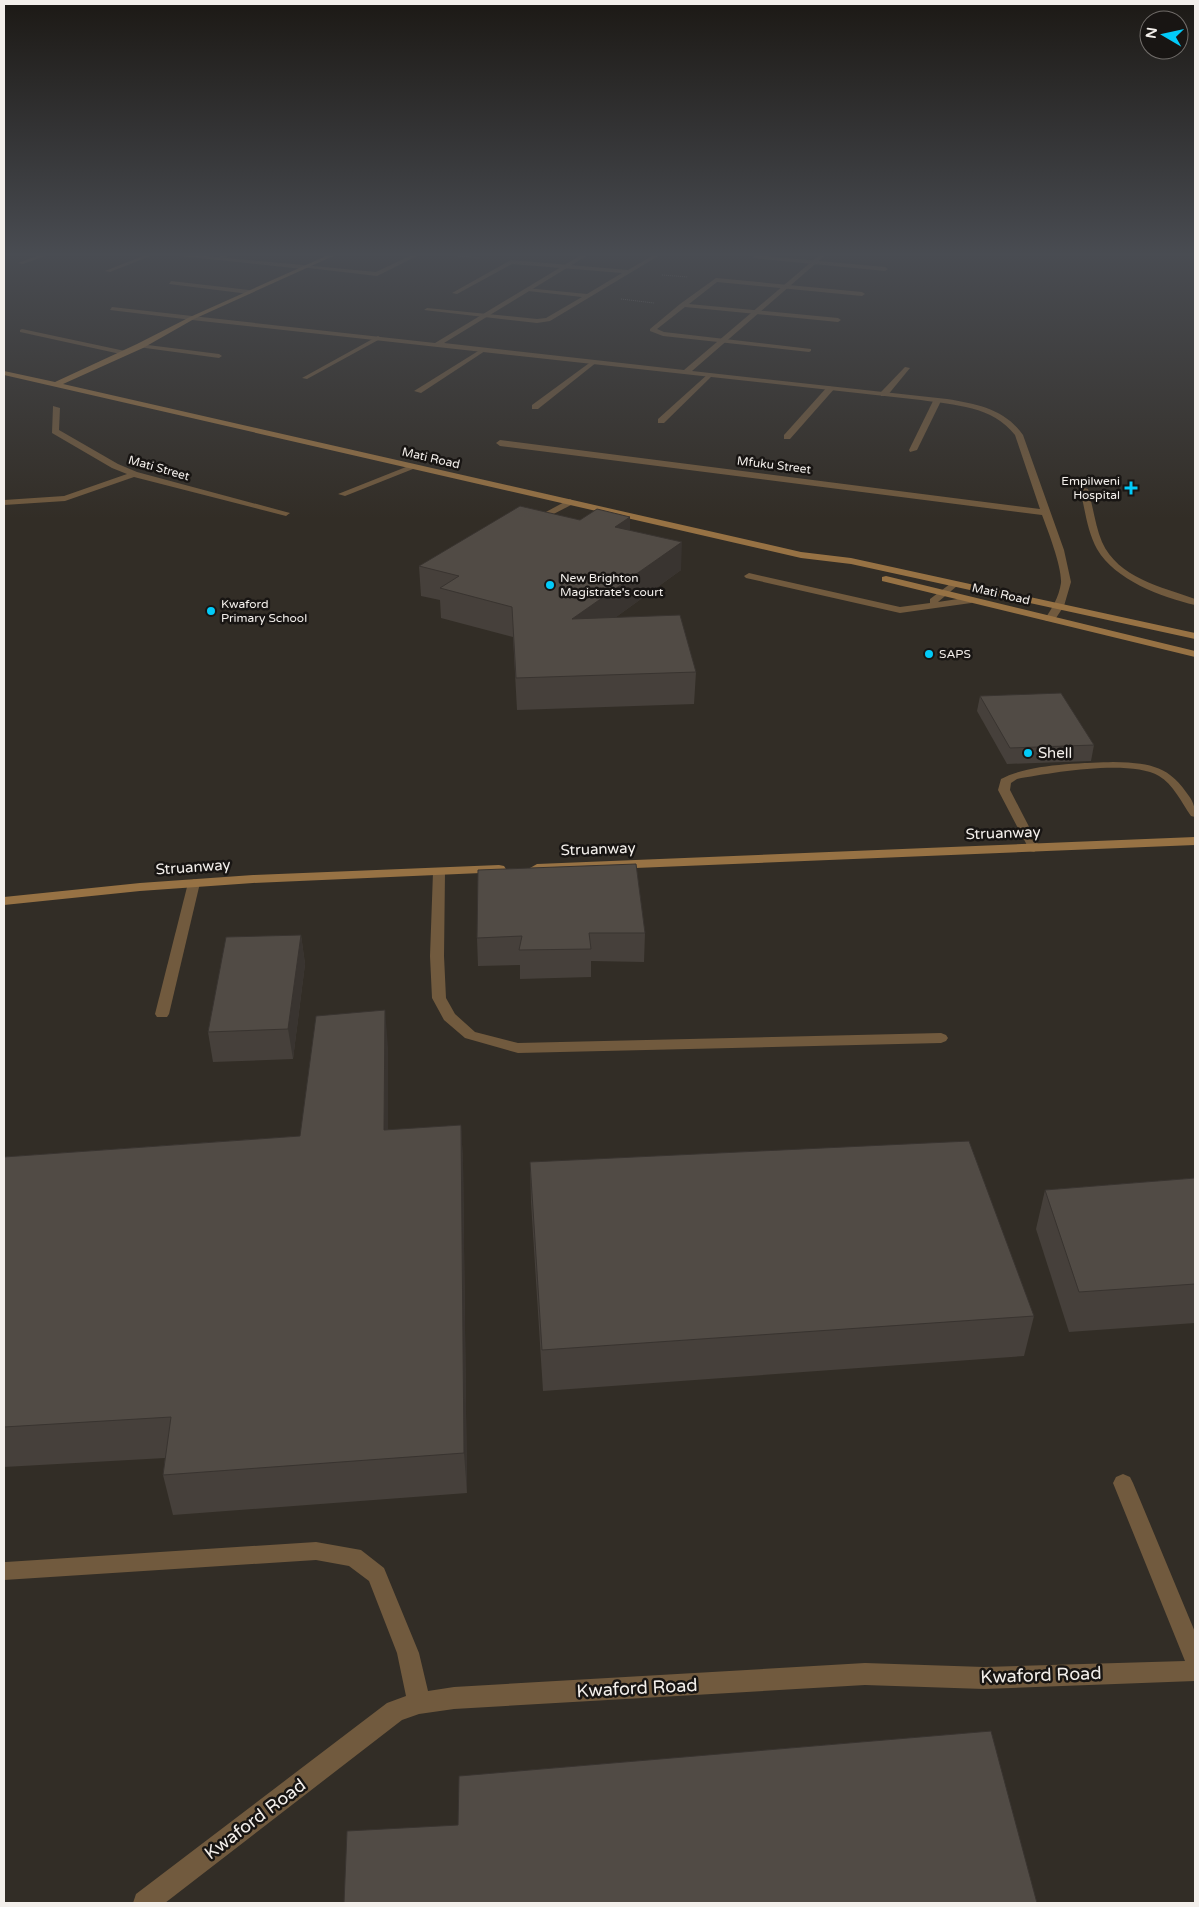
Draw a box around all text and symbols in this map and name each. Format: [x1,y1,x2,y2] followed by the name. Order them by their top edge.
[1139,10,1189,60] north arrow
[1142,26,1161,40] text: N
[401,445,461,471] street label: Mati Road
[127,453,192,484] street label: Mati Street
[736,453,812,477] street label: Mfuku Street
[1061,474,1120,502] place label: Empilweni Hospital
[1124,481,1138,495] marker: Empilweni Hospital
[560,571,664,599] place label: New Brighton Magistrate's court
[544,579,556,591] marker: New Brighton Magistrate's court
[971,581,1031,607] street label: Mati Road
[221,597,307,625] place label: Kwaford Primary School
[205,605,217,617] marker: Kwaford Primary School
[939,647,971,661] place label: SAPS
[923,648,935,660] marker: SAPS
[1038,744,1072,762] place label: Shell
[1022,747,1034,759] marker: Shell
[965,823,1041,843] street label: Struanway
[560,839,636,859] street label: Struanway
[155,855,231,879] street label: Struanway
[980,1662,1102,1688] street label: Kwaford Road
[576,1674,698,1702] street label: Kwaford Road
[200,1774,310,1864] street label: Kwaford Road

